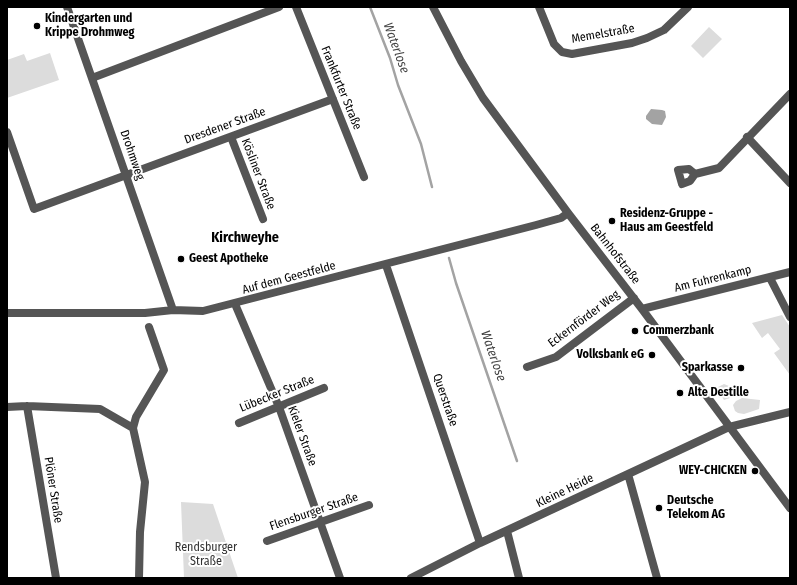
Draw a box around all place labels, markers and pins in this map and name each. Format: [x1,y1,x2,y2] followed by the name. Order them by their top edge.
[45,12,134,40] place label: Kindergarten und Krippe Drohmweg
[32,21,42,31] marker: Kindergarten und Krippe Drohmweg
[620,207,713,235] place label: Residenz-Gruppe - Haus am Geestfeld
[607,216,617,226] marker: Residenz-Gruppe - Haus am Geestfeld
[189,252,268,266] place label: Geest Apotheke
[176,254,186,264] marker: Geest Apotheke
[643,324,714,338] place label: Commerzbank
[630,326,640,336] marker: Commerzbank
[577,348,644,362] place label: Volksbank eG
[647,350,657,360] marker: Volksbank eG
[682,361,733,375] place label: Sparkasse
[736,363,746,373] marker: Sparkasse
[688,386,749,400] place label: Alte Destille
[675,388,685,398] marker: Alte Destille
[679,464,747,478] place label: WEY-CHICKEN
[750,466,760,476] marker: WEY-CHICKEN
[667,494,725,522] place label: Deutsche Telekom AG
[654,503,664,513] marker: Deutsche Telekom AG

